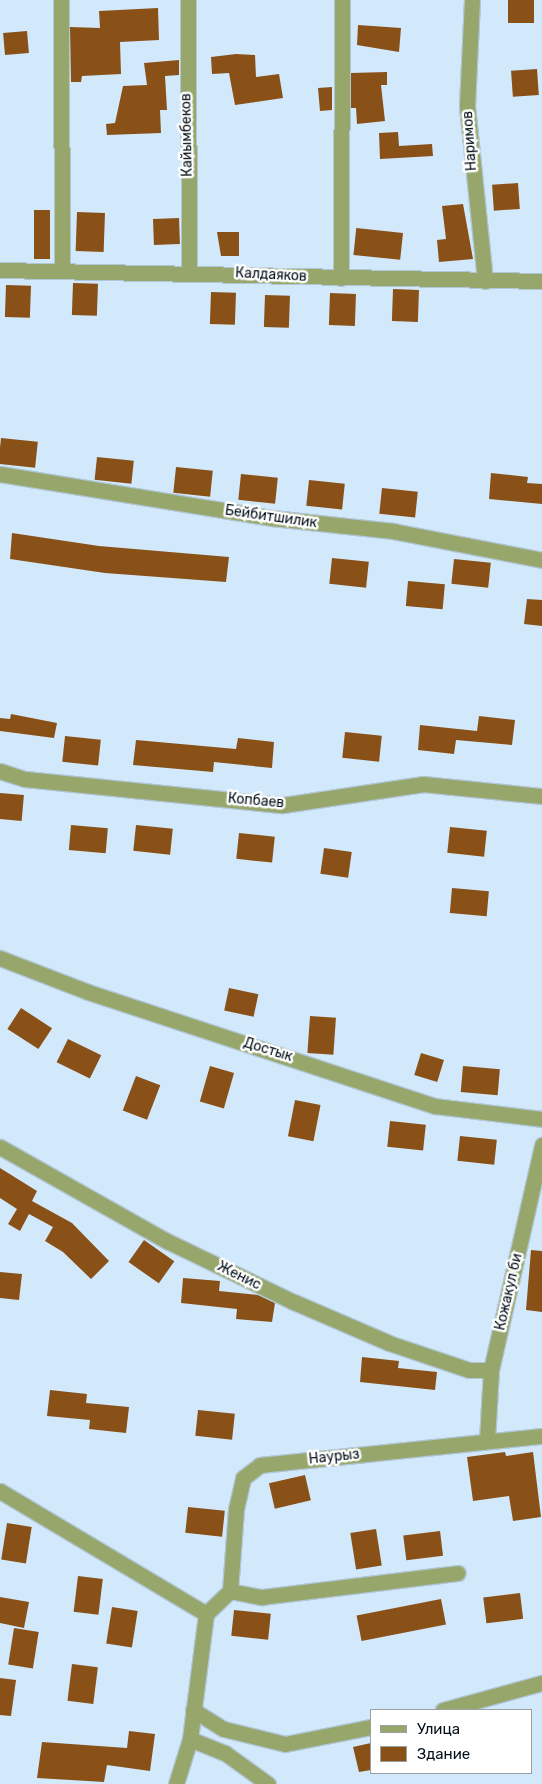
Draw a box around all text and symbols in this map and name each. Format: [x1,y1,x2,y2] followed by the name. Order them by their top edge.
[178,93,196,177] street label: Кайымбеков
[460,110,480,172] street label: Наримов
[235,265,307,285] street label: Калдаяков
[224,502,318,532] street label: Бейбитшилик
[227,790,285,812] street label: Копбаев
[242,1035,294,1065] street label: Достык
[492,1252,526,1332] street label: Кожакул би
[214,1258,264,1294] street label: Женис
[308,1446,360,1468] street label: Наурыз
[370,1709,532,1774] legend
[417,1720,460,1738] text: Улица
[417,1745,470,1763] text: Здание

